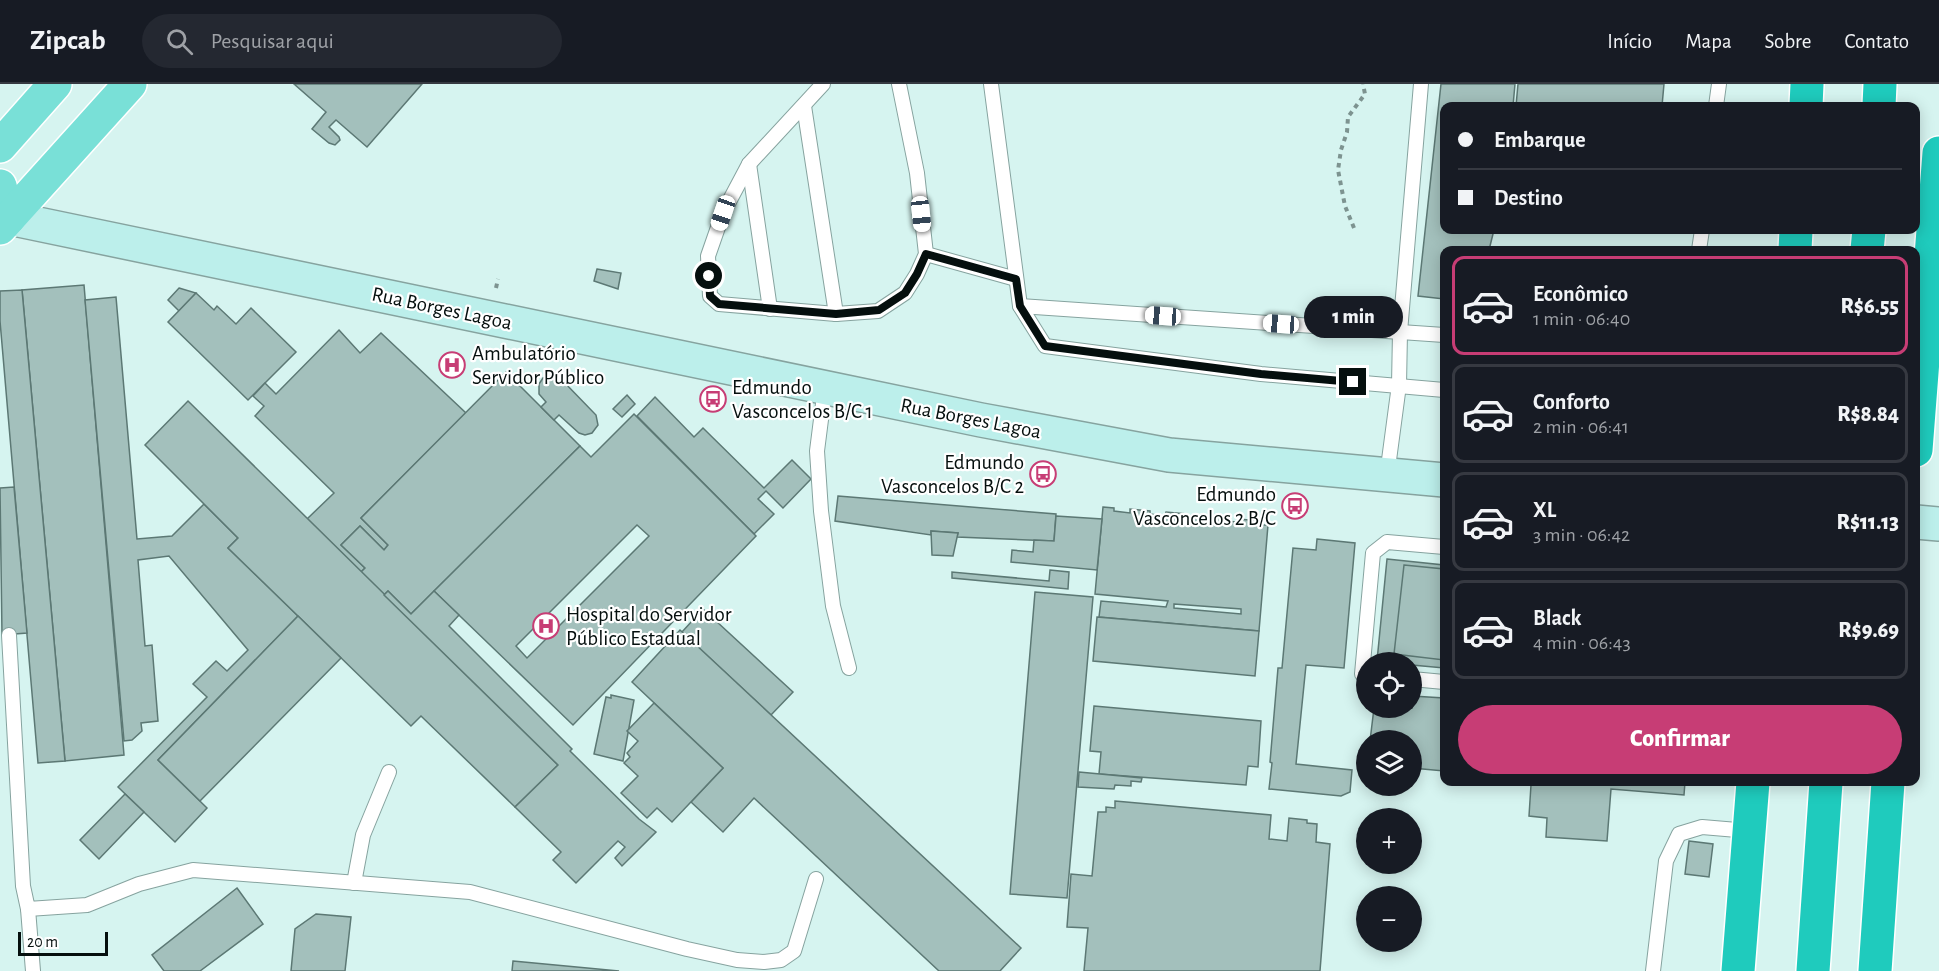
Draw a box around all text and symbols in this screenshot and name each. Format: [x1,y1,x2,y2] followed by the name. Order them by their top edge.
[142,14,562,68] search box
[163,25,196,58] icon: search
[30,27,106,55] text: Zipcab
[211,30,334,52] text: Pesquisar aqui
[1607,31,1652,52] text: Início
[1685,31,1732,52] text: Mapa
[1765,31,1811,52] text: Sobre
[1844,31,1909,52] text: Contato
[1494,129,1586,151] text: Embarque
[1494,187,1563,209] text: Destino
[709,193,737,233] car
[910,195,932,233] car
[695,262,722,289] route start
[1461,279,1515,333] icon: car
[370,283,514,334] street label: Rua Borges Lagoa
[1533,283,1628,305] text: Econômico
[1304,295,1402,337] callout: 1 min
[1841,295,1899,317] text: R$6.55
[1144,306,1182,326] car
[1332,307,1375,327] text: 1 min
[1533,309,1630,329] text: 1 min · 06:40
[1262,314,1300,334] car
[472,343,604,388] place label: Ambulatório Servidor Público
[437,350,467,380] hospital icon: Ambulatório Servidor Público
[1339,368,1366,395] route end
[732,377,873,422] place label: Edmundo Vasconcelos B/C 1
[698,384,728,414] bus stop icon: Edmundo Vasconcelos B/C 1
[1461,387,1515,441] icon: car
[1533,391,1610,413] text: Conforto
[899,395,1043,442] street label: Rua Borges Lagoa
[1837,403,1899,425] text: R$8.84
[1533,417,1629,437] text: 2 min · 06:41
[881,452,1024,497] place label: Edmundo Vasconcelos B/C 2
[1028,459,1058,489] bus stop icon: Edmundo Vasconcelos B/C 2
[1133,484,1276,529] place label: Edmundo Vasconcelos 2 B/C
[1280,491,1310,521] bus stop icon: Edmundo Vasconcelos 2 B/C
[1461,495,1515,549] icon: car
[1533,499,1556,521] text: XL
[1837,511,1899,533] text: R$11.13
[1533,525,1630,545] text: 3 min · 06:42
[1461,603,1515,657] icon: car
[566,604,732,649] place label: Hospital do Servidor Público Estadual
[1533,607,1581,629] text: Black
[531,611,561,641] hospital icon: Hospital do Servidor Público Estadual
[1838,619,1899,641] text: R$9.69
[1533,633,1631,653] text: 4 min · 06:43
[1356,652,1422,952] map controls
[1356,652,1422,718] button: locate
[1458,705,1902,774] button: Confirmar
[1356,730,1422,796] button: layers
[1356,808,1422,874] button: +
[1356,886,1422,952] button: −
[18,929,108,956] scale bar
[27,934,58,950] text: 20 m

